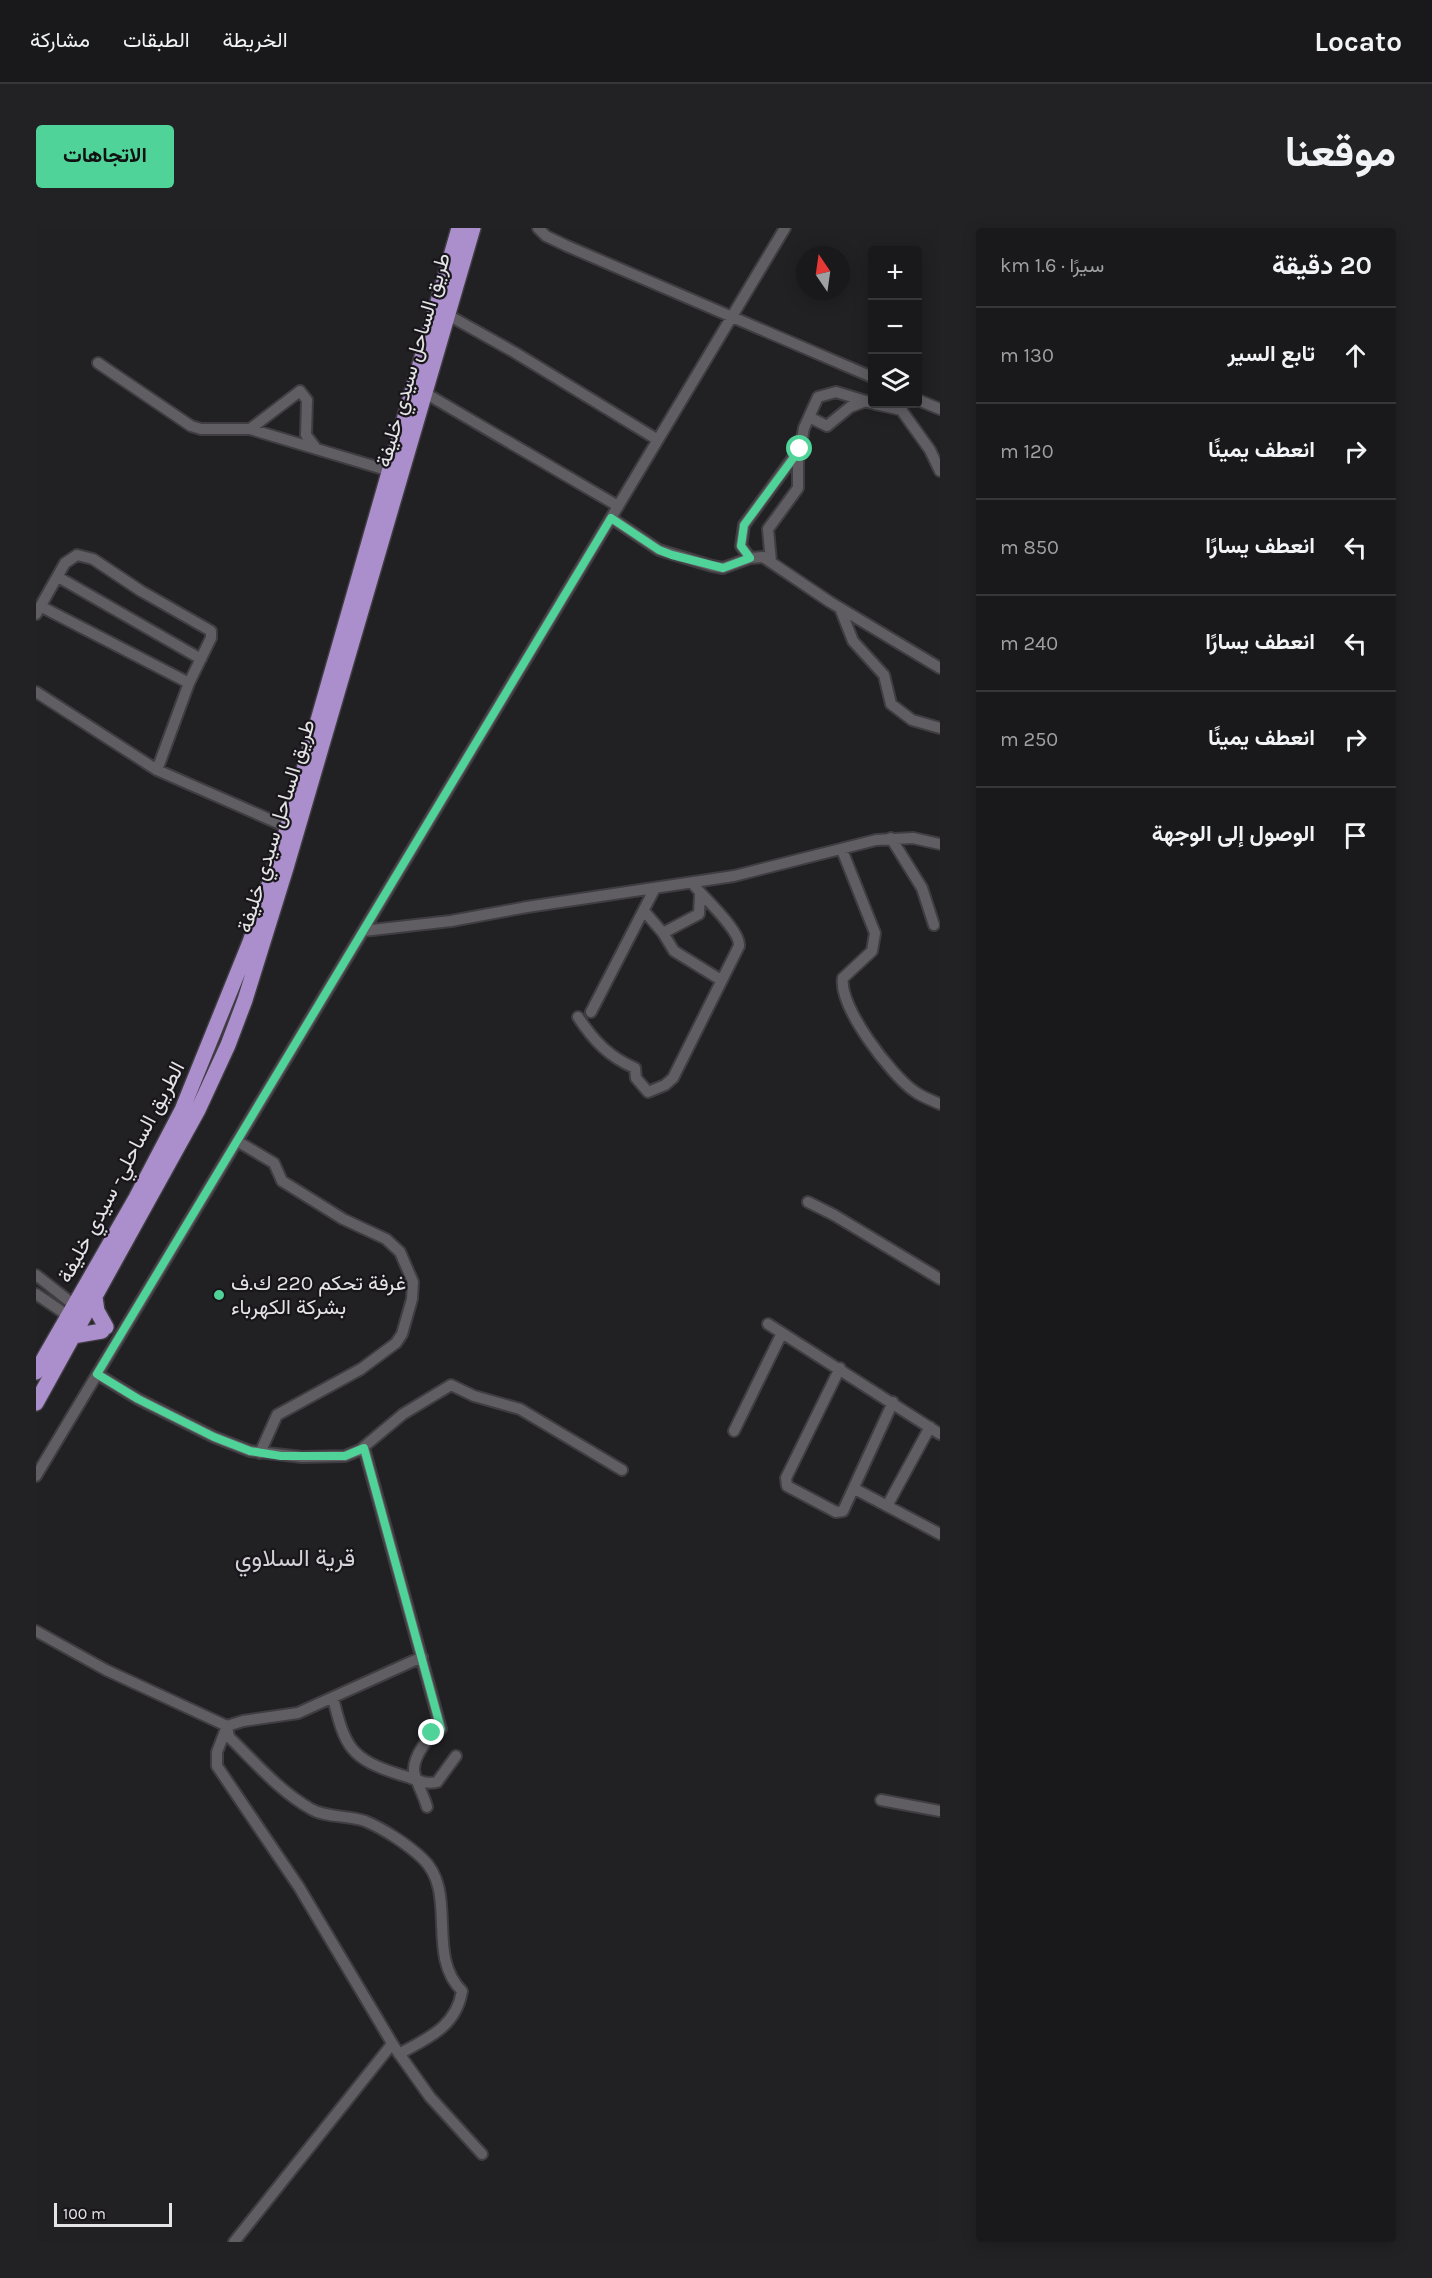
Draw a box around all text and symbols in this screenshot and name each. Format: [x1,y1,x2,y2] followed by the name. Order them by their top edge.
[1314,25,1402,58] text: Locato
[30,28,90,52] text: مشاركة
[123,28,190,52] text: الطبقات
[223,28,288,52] text: الخريطة
[36,125,174,188] button: الاتجاهات
[1285,127,1396,177] text: موقعنا
[796,246,850,300] north arrow
[868,246,922,408] map controls
[868,246,922,300] button: +
[371,250,460,471] street label: طريق الساحل سيدي خليفة
[1272,250,1372,281] text: 20 دقيقة
[1000,254,1104,277] text: سيرًا · 1.6 km
[868,300,922,354] button: −
[1339,339,1372,372] icon: ahead
[1227,341,1315,367] text: تابع السير
[1000,344,1054,367] text: 130 m
[868,354,922,408] button: layers
[786,435,812,461] route start
[1339,435,1372,468] icon: right
[1208,437,1315,463] text: انعطف يمينًا
[1000,440,1054,463] text: 120 m
[1339,531,1372,564] icon: left
[1205,533,1315,559] text: انعطف يسارًا
[1000,536,1059,559] text: 850 m
[1339,627,1372,660] icon: left
[1205,629,1315,655] text: انعطف يسارًا
[1000,632,1058,655] text: 240 m
[232,717,325,937] street label: طريق الساحل سيدي خليفة
[1339,723,1372,756] icon: right
[1208,725,1315,751] text: انعطف يمينًا
[1000,728,1058,751] text: 250 m
[1339,819,1372,852] icon: arrive
[1152,821,1315,847] text: الوصول إلى الوجهة
[53,1058,194,1289] street label: الطريق الساحلي- سيدي خليفة
[231,1271,406,1320] place label: غرفة تحكم 220 ك.ف بشركة الكهرباء
[212,1288,226,1302] marker: غرفة تحكم 220 ك.ف بشركة الكهرباء
[235,1544,355,1577] district label: قرية السلاوي
[418,1719,444,1745] route end
[54,2200,172,2228] scale bar
[63,2204,106,2223] text: 100 m

